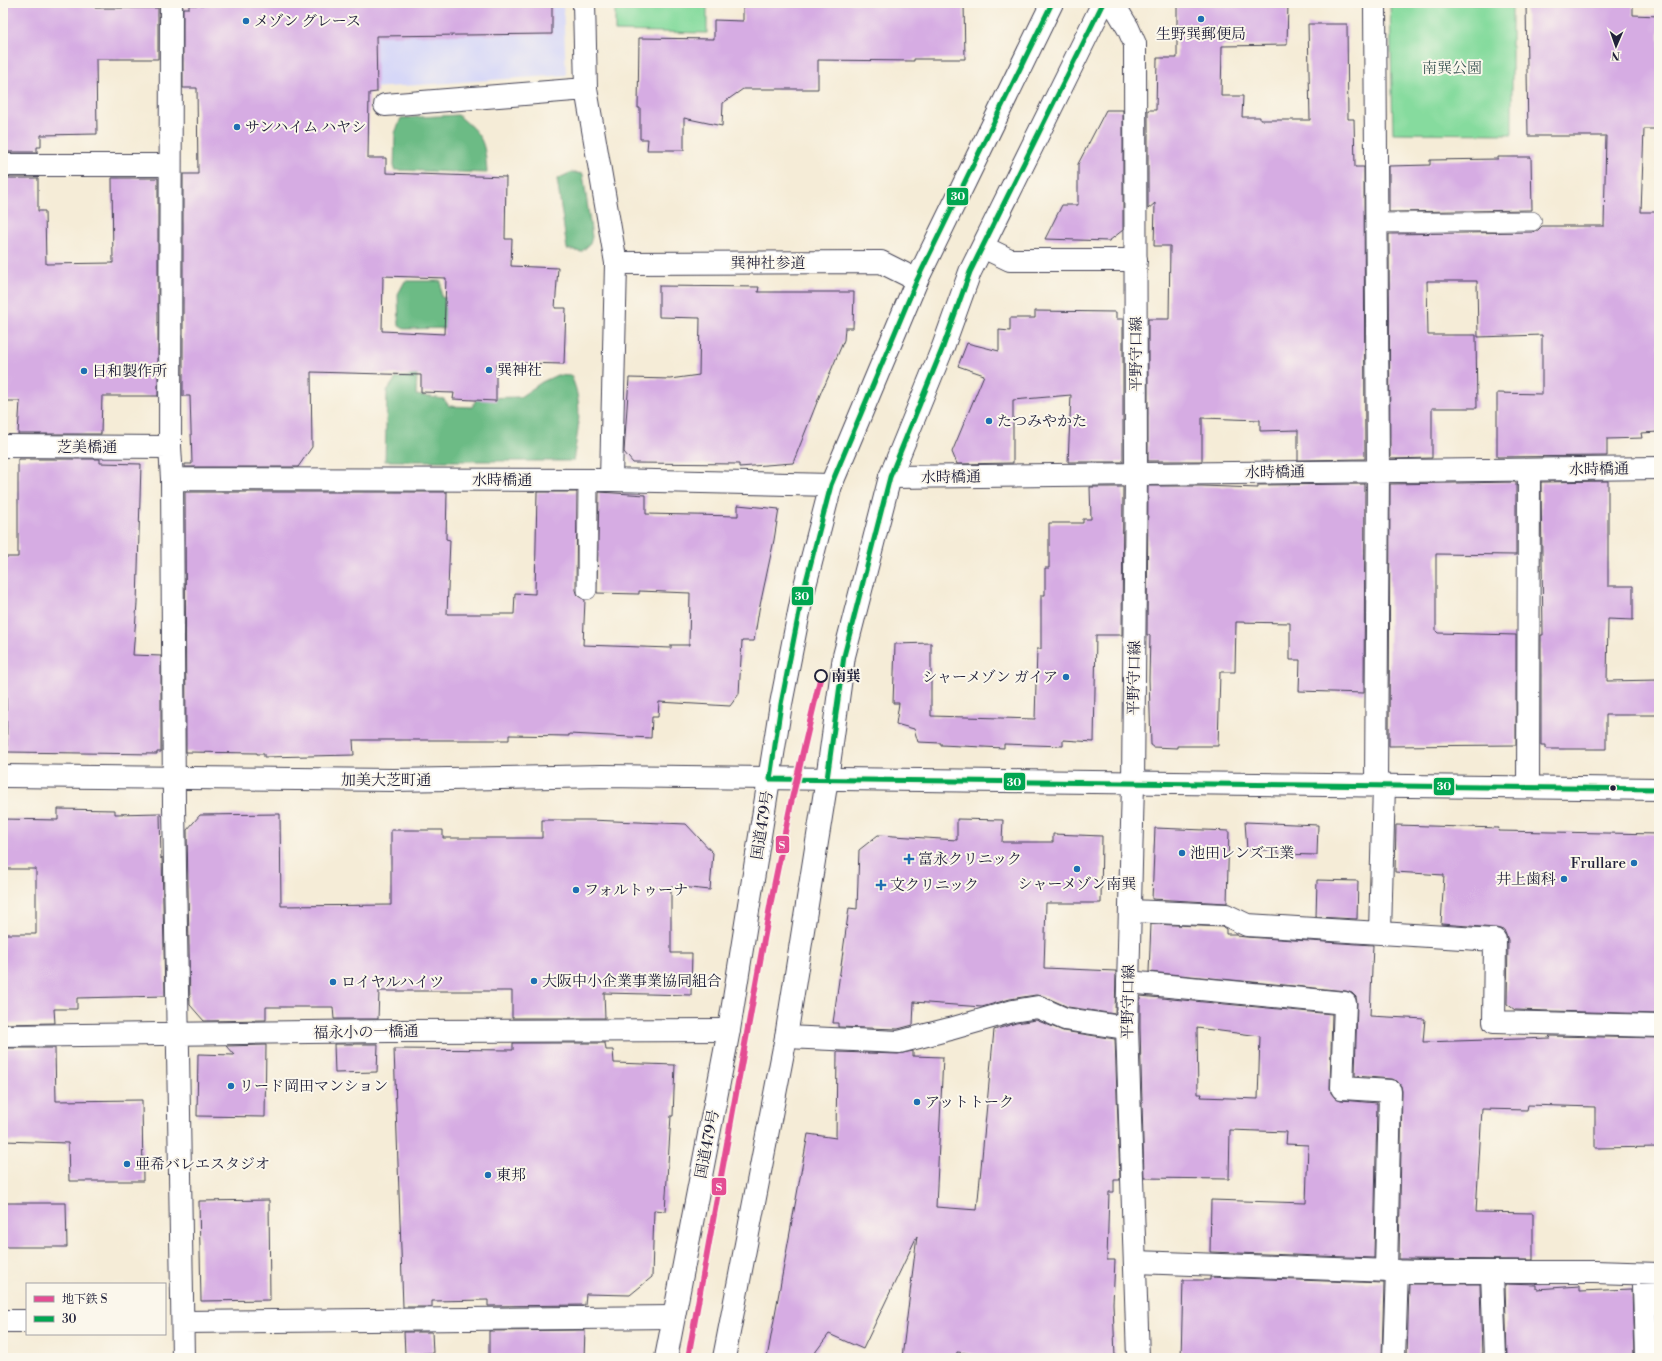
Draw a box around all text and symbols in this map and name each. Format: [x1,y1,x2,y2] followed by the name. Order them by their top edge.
[254,12,361,31] place label: メゾン グレース
[1196,14,1206,24] marker: 生野巽郵便局
[241,16,251,26] marker: メゾン グレース
[1156,25,1246,44] place label: 生野巽郵便局
[1596,26,1636,66] north arrow
[1611,48,1620,62] text: N
[1422,59,1482,78] park label: 南巽公園
[245,118,366,137] place label: サンハイム ハヤシ
[232,122,242,132] marker: サンハイム ハヤシ
[946,187,969,206] line badge: 30
[951,190,965,204] text: 30
[730,254,806,273] street label: 巽神社参道
[1127,316,1146,392] street label: 平野守口線
[497,361,542,380] place label: 巽神社
[92,362,167,381] place label: 日和製作所
[484,365,494,375] marker: 巽神社
[79,366,89,376] marker: 日和製作所
[997,412,1087,431] place label: たつみやかた
[984,416,994,426] marker: たつみやかた
[57,438,117,457] street label: 芝美橋通
[1569,459,1629,480] street label: 水時橋通
[1245,462,1305,483] street label: 水時橋通
[921,467,981,488] street label: 水時橋通
[472,471,532,490] street label: 水時橋通
[791,586,814,606] line badge: 30
[795,590,809,604] text: 30
[1124,640,1145,716] street label: 平野守口線
[831,667,861,686] place label: 南巽
[922,668,1058,687] place label: シャーメゾン ガイア
[814,669,828,683] marker: 南巽
[1061,672,1071,682] marker: シャーメゾン ガイア
[341,771,431,790] street label: 加美大芝町通
[1003,772,1026,791] line badge: 30
[1007,776,1021,790] text: 30
[1433,777,1455,796] line badge: 30
[1437,780,1451,794] text: 30
[1608,783,1618,793] unlabelled marker
[748,789,777,861] street label: 国道479号
[775,835,790,854] line badge: S
[779,839,785,853] text: S
[1190,844,1294,863] place label: 池田レンズ工業
[1177,848,1187,858] marker: 池田レンズ工業
[918,850,1022,869] place label: 富永クリニック
[903,853,915,865] marker: 富永クリニック
[1570,854,1626,873] place label: Frullare
[1629,858,1639,868] marker: Frullare
[1072,864,1082,874] marker: シャーメゾン南巽
[1496,870,1556,889] place label: 井上歯科
[1559,874,1569,884] marker: 井上歯科
[1018,875,1136,894] place label: シャーメゾン南巽
[890,876,979,895] place label: 文クリニック
[875,879,887,891] marker: 文クリニック
[584,881,688,900] place label: フォルトゥーナ
[571,885,581,895] marker: フォルトゥーナ
[1118,964,1139,1040] street label: 平野守口線
[542,972,722,991] place label: 大阪中小企業事業協同組合
[341,973,444,992] place label: ロイヤルハイツ
[529,976,539,986] marker: 大阪中小企業事業協同組合
[328,977,338,987] marker: ロイヤルハイツ
[313,1022,419,1043] street label: 福永小の一橋通
[239,1077,388,1096] place label: リード岡田マンション
[226,1081,236,1091] marker: リード岡田マンション
[925,1093,1014,1112] place label: アットトーク
[912,1097,922,1107] marker: アットトーク
[692,1108,723,1180] street label: 国道479号
[135,1155,270,1174] place label: 亜希バレエスタジオ
[122,1159,132,1169] marker: 亜希バレエスタジオ
[496,1166,526,1185] place label: 東邦
[483,1170,493,1180] marker: 東邦
[711,1177,727,1196] line badge: S
[716,1181,722,1195] text: S
[26,1283,166,1335] legend
[62,1292,107,1307] text: 地下鉄 S
[62,1312,77,1327] text: 30

